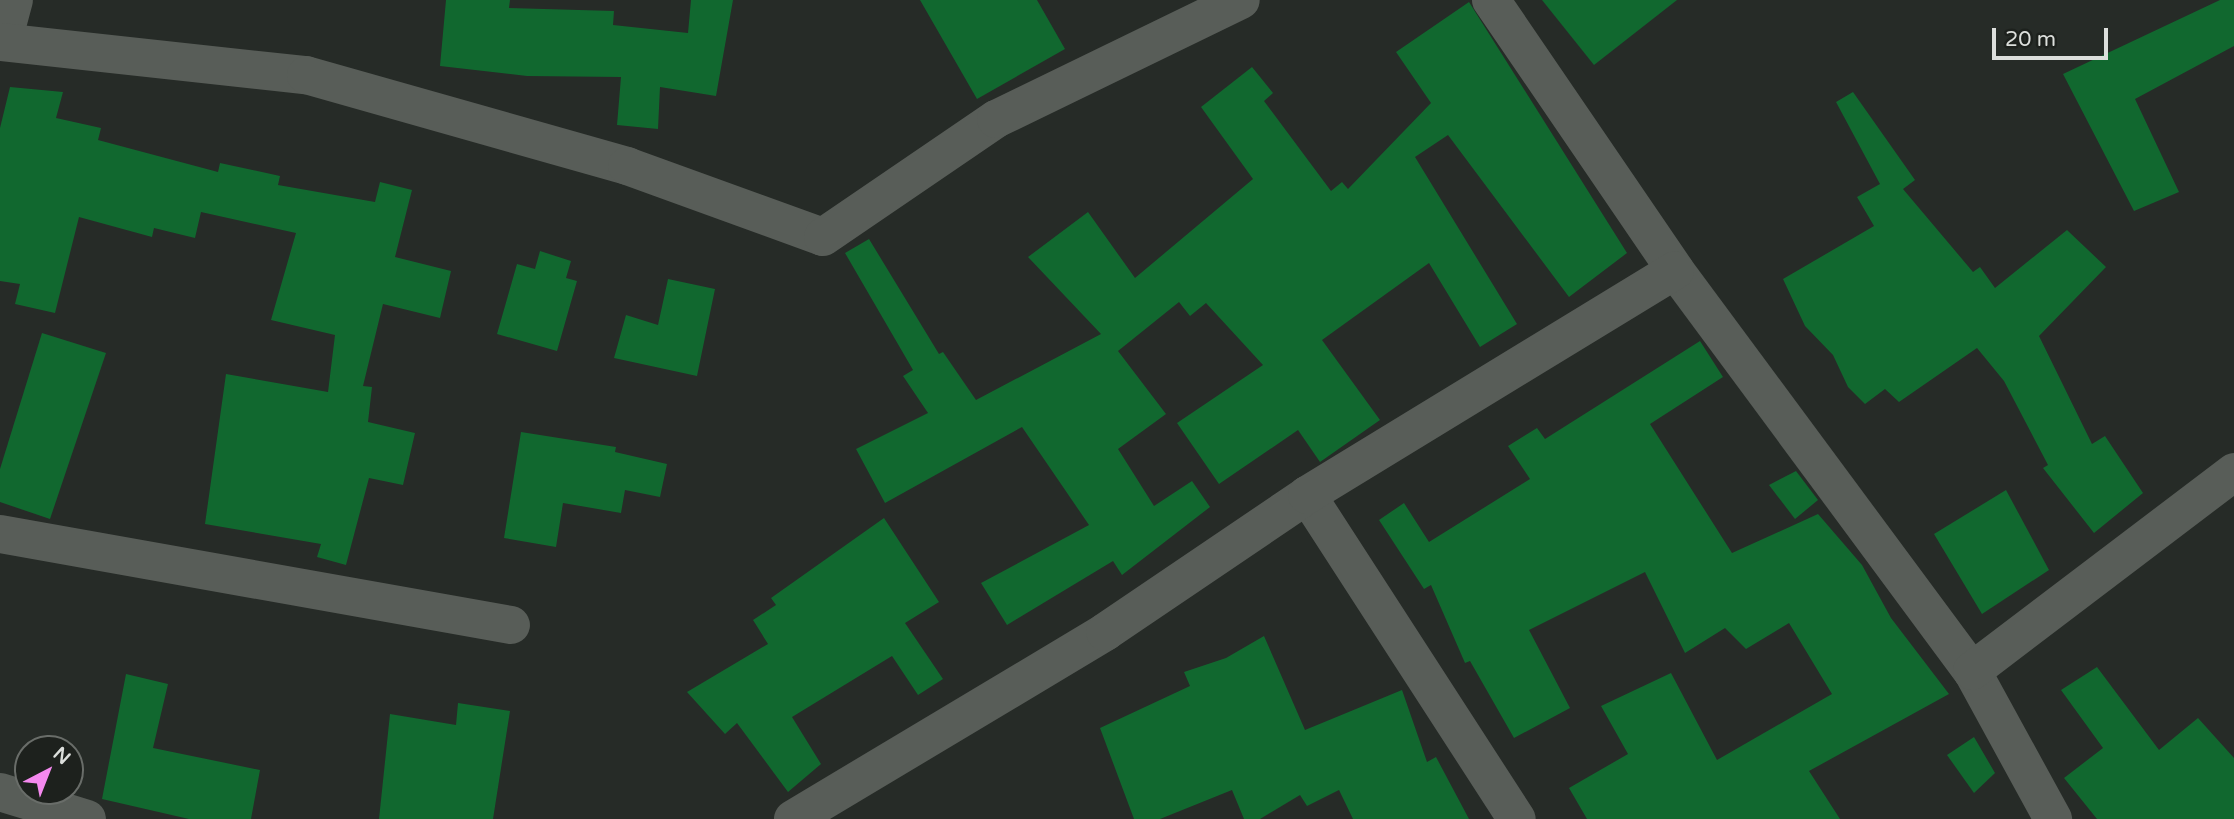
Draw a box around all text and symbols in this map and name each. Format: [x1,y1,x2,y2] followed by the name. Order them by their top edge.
[1996,14,2112,58] scale bar
[2005,27,2056,52] text: 20 m
[14,735,84,805] north arrow
[49,743,75,769] text: N

